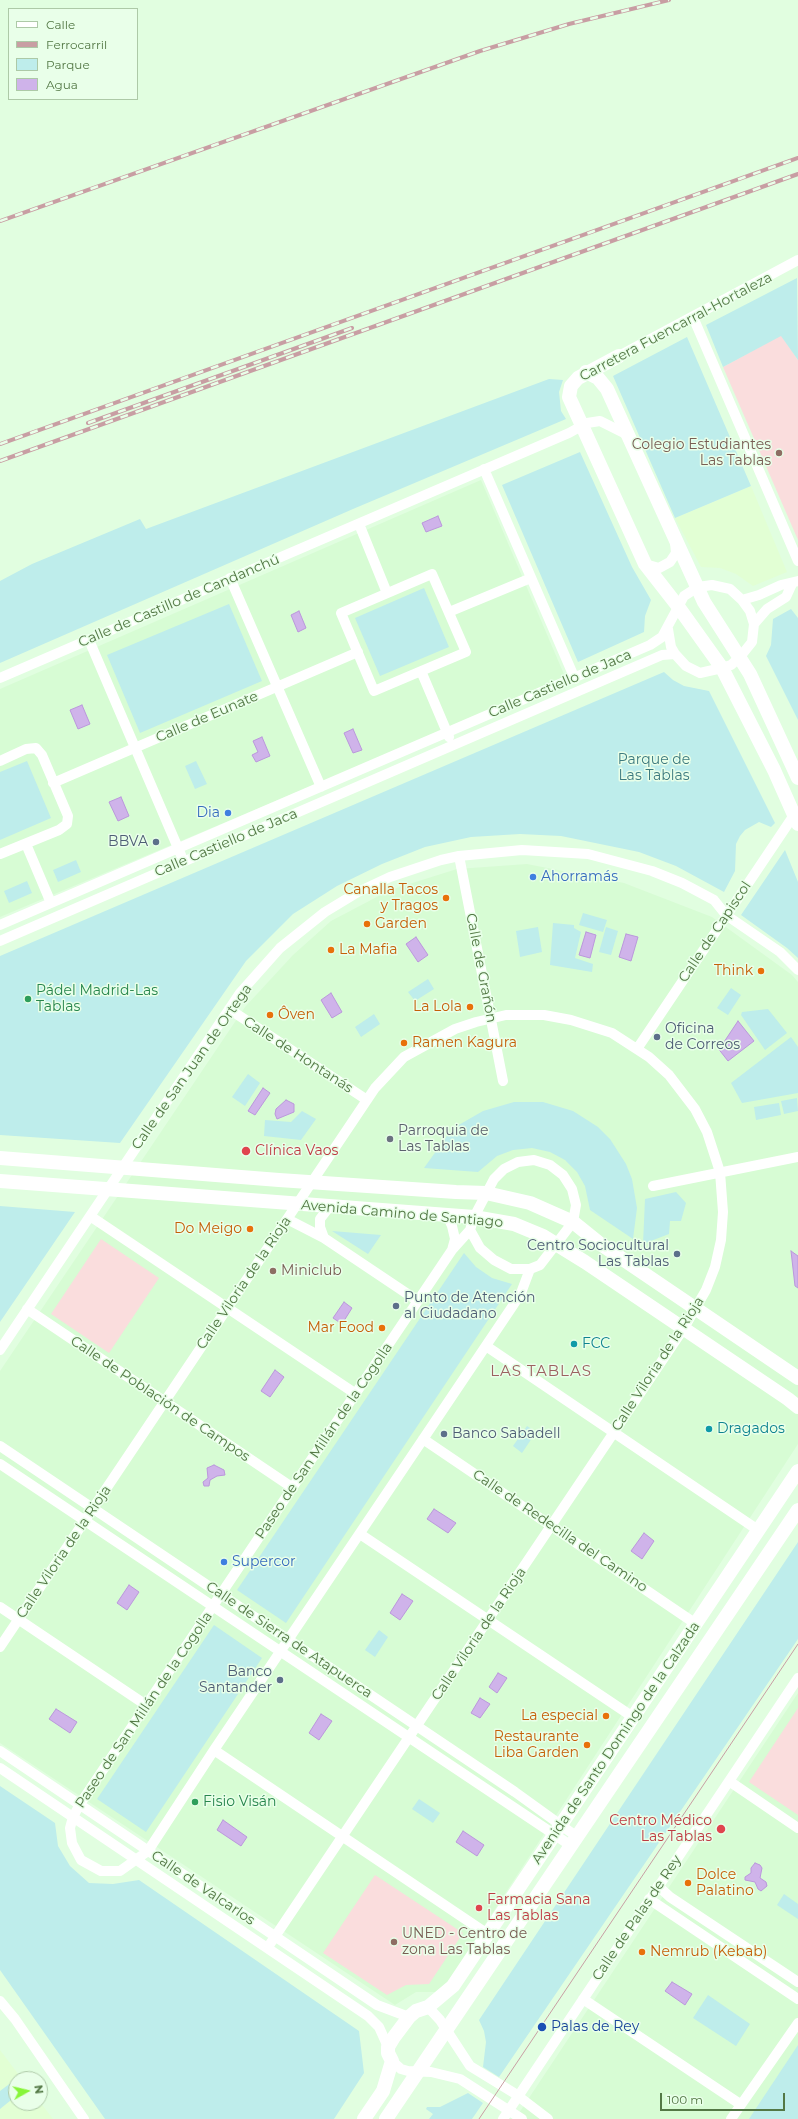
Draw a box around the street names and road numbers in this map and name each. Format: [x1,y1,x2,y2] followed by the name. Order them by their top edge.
[577,269,775,385] street label: Carretera Fuencarral-Hortaleza
[76,551,282,651] street label: Calle de Castillo de Candanchú
[486,646,634,722] street label: Calle Castiello de Jaca
[153,688,261,746] street label: Calle de Eunate
[152,805,300,881] street label: Calle Castiello de Jaca
[675,878,755,986] street label: Calle de Capiscol
[462,912,500,1024] street label: Calle de Grañón
[128,981,256,1153] street label: Calle de San Juan de Ortega
[240,1013,356,1097] street label: Calle de Hontanás
[300,1197,504,1231] street label: Avenida Camino de Santiago
[193,1213,295,1353] street label: Calle Viloria de la Rioja
[608,1294,708,1434] street label: Calle Viloria de la Rioja
[67,1333,253,1465] street label: Calle de Población de Campos
[252,1340,396,1542] street label: Paseo de San Millán de la Cogolla
[469,1466,651,1596] street label: Calle de Redecilla del Camino
[13,1482,115,1622] street label: Calle Viloria de la Rioja
[428,1564,530,1704] street label: Calle Viloria de la Rioja
[203,1578,375,1702] street label: Calle de Sierra de Atapuerca
[72,1609,216,1811] street label: Paseo de San Millán de la Cogolla
[528,1619,704,1867] street label: Avenida de Santo Domingo de la Calzada
[148,1847,258,1929] street label: Calle de Valcarlos
[589,1852,685,1984] street label: Calle de Palas de Rey

